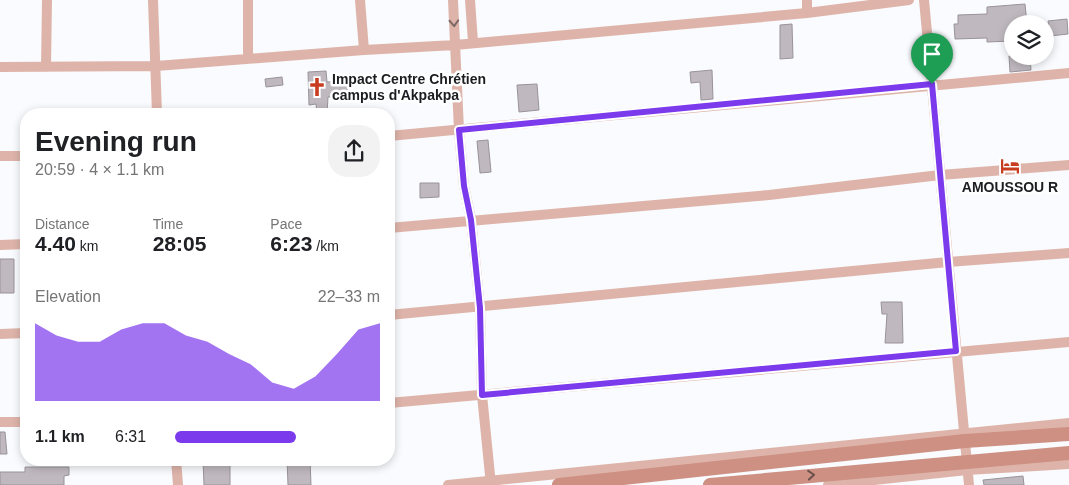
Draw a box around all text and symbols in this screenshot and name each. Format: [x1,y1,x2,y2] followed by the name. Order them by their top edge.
[1004,15,1054,65] map controls
[1004,15,1054,65] button: layers
[448,19,459,27] one-way arrow
[911,33,953,84] pin
[918,40,946,68] icon: arrive
[332,71,486,103] place label: Impact Centre Chrétien campus d'Akpakpa
[306,76,328,98] church icon: Impact Centre Chrétien campus d'Akpakpa
[328,125,380,177] button: share
[35,126,197,157] text: Evening run
[999,155,1021,177] hotel icon: AMOUSSOU R
[35,161,164,178] text: 20:59 · 4 × 1.1 km
[962,179,1058,195] place label: AMOUSSOU R
[35,216,89,232] text: Distance
[153,216,183,232] text: Time
[270,216,302,232] text: Pace
[35,232,76,255] text: 4.40
[153,232,206,255] text: 28:05
[270,232,312,255] text: 6:23
[76,238,98,254] text: km
[312,238,339,254] text: /km
[35,288,101,305] text: Elevation
[318,288,380,305] text: 22–33 m
[35,428,85,445] text: 1.1 km
[115,428,146,445] text: 6:31
[807,470,815,481] one-way arrow

